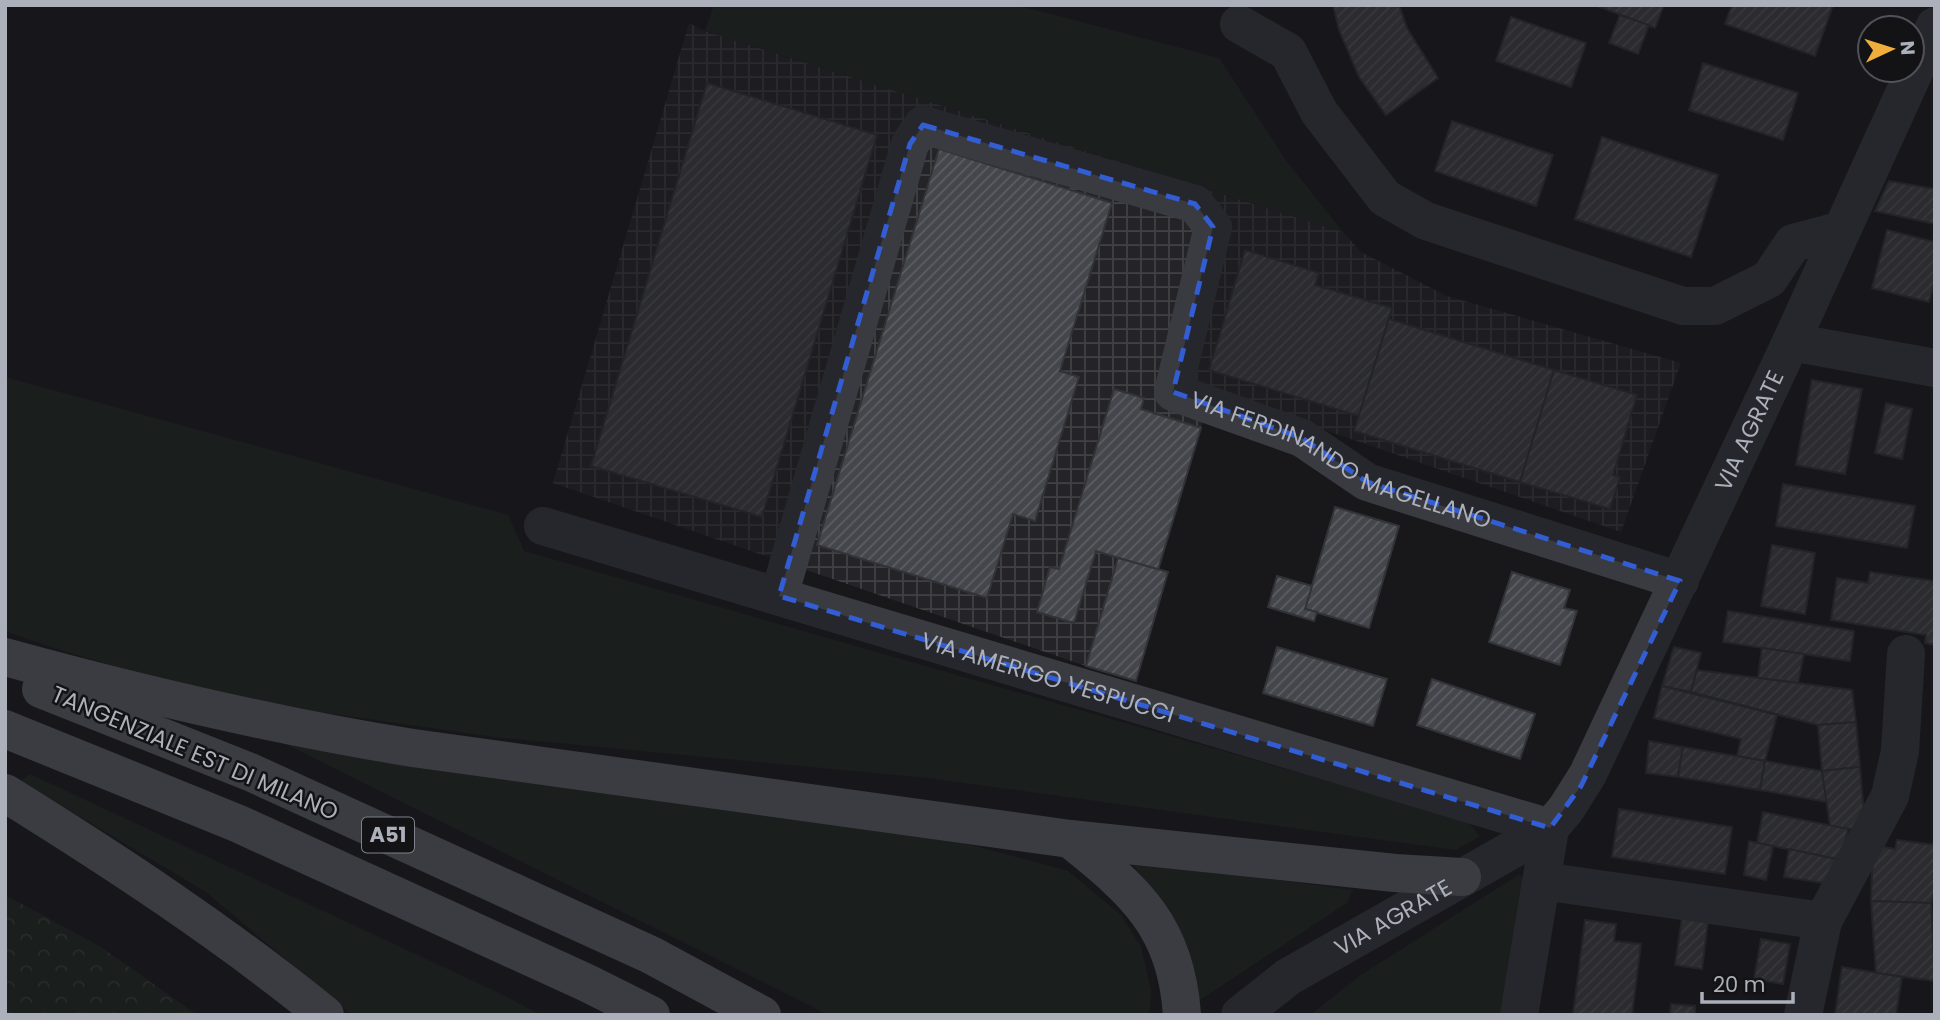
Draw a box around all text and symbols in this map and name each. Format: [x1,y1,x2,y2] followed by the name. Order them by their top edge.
[1856,14,1926,84] north arrow
[1893,40,1921,56] text: N
[1707,365,1791,496] street label: VIA AGRATE
[1186,383,1495,536] street label: VIA FERDINANDO MAGELLANO
[917,624,1178,730] street label: VIA AMERIGO VESPUCCI
[47,678,343,828] street label: TANGENZIALE EST DI MILANO
[362,818,414,852] road number: A51
[1329,871,1457,963] street label: VIA AGRATE
[1702,960,1793,1004] scale bar
[1713,970,1766,999] text: 20 m

